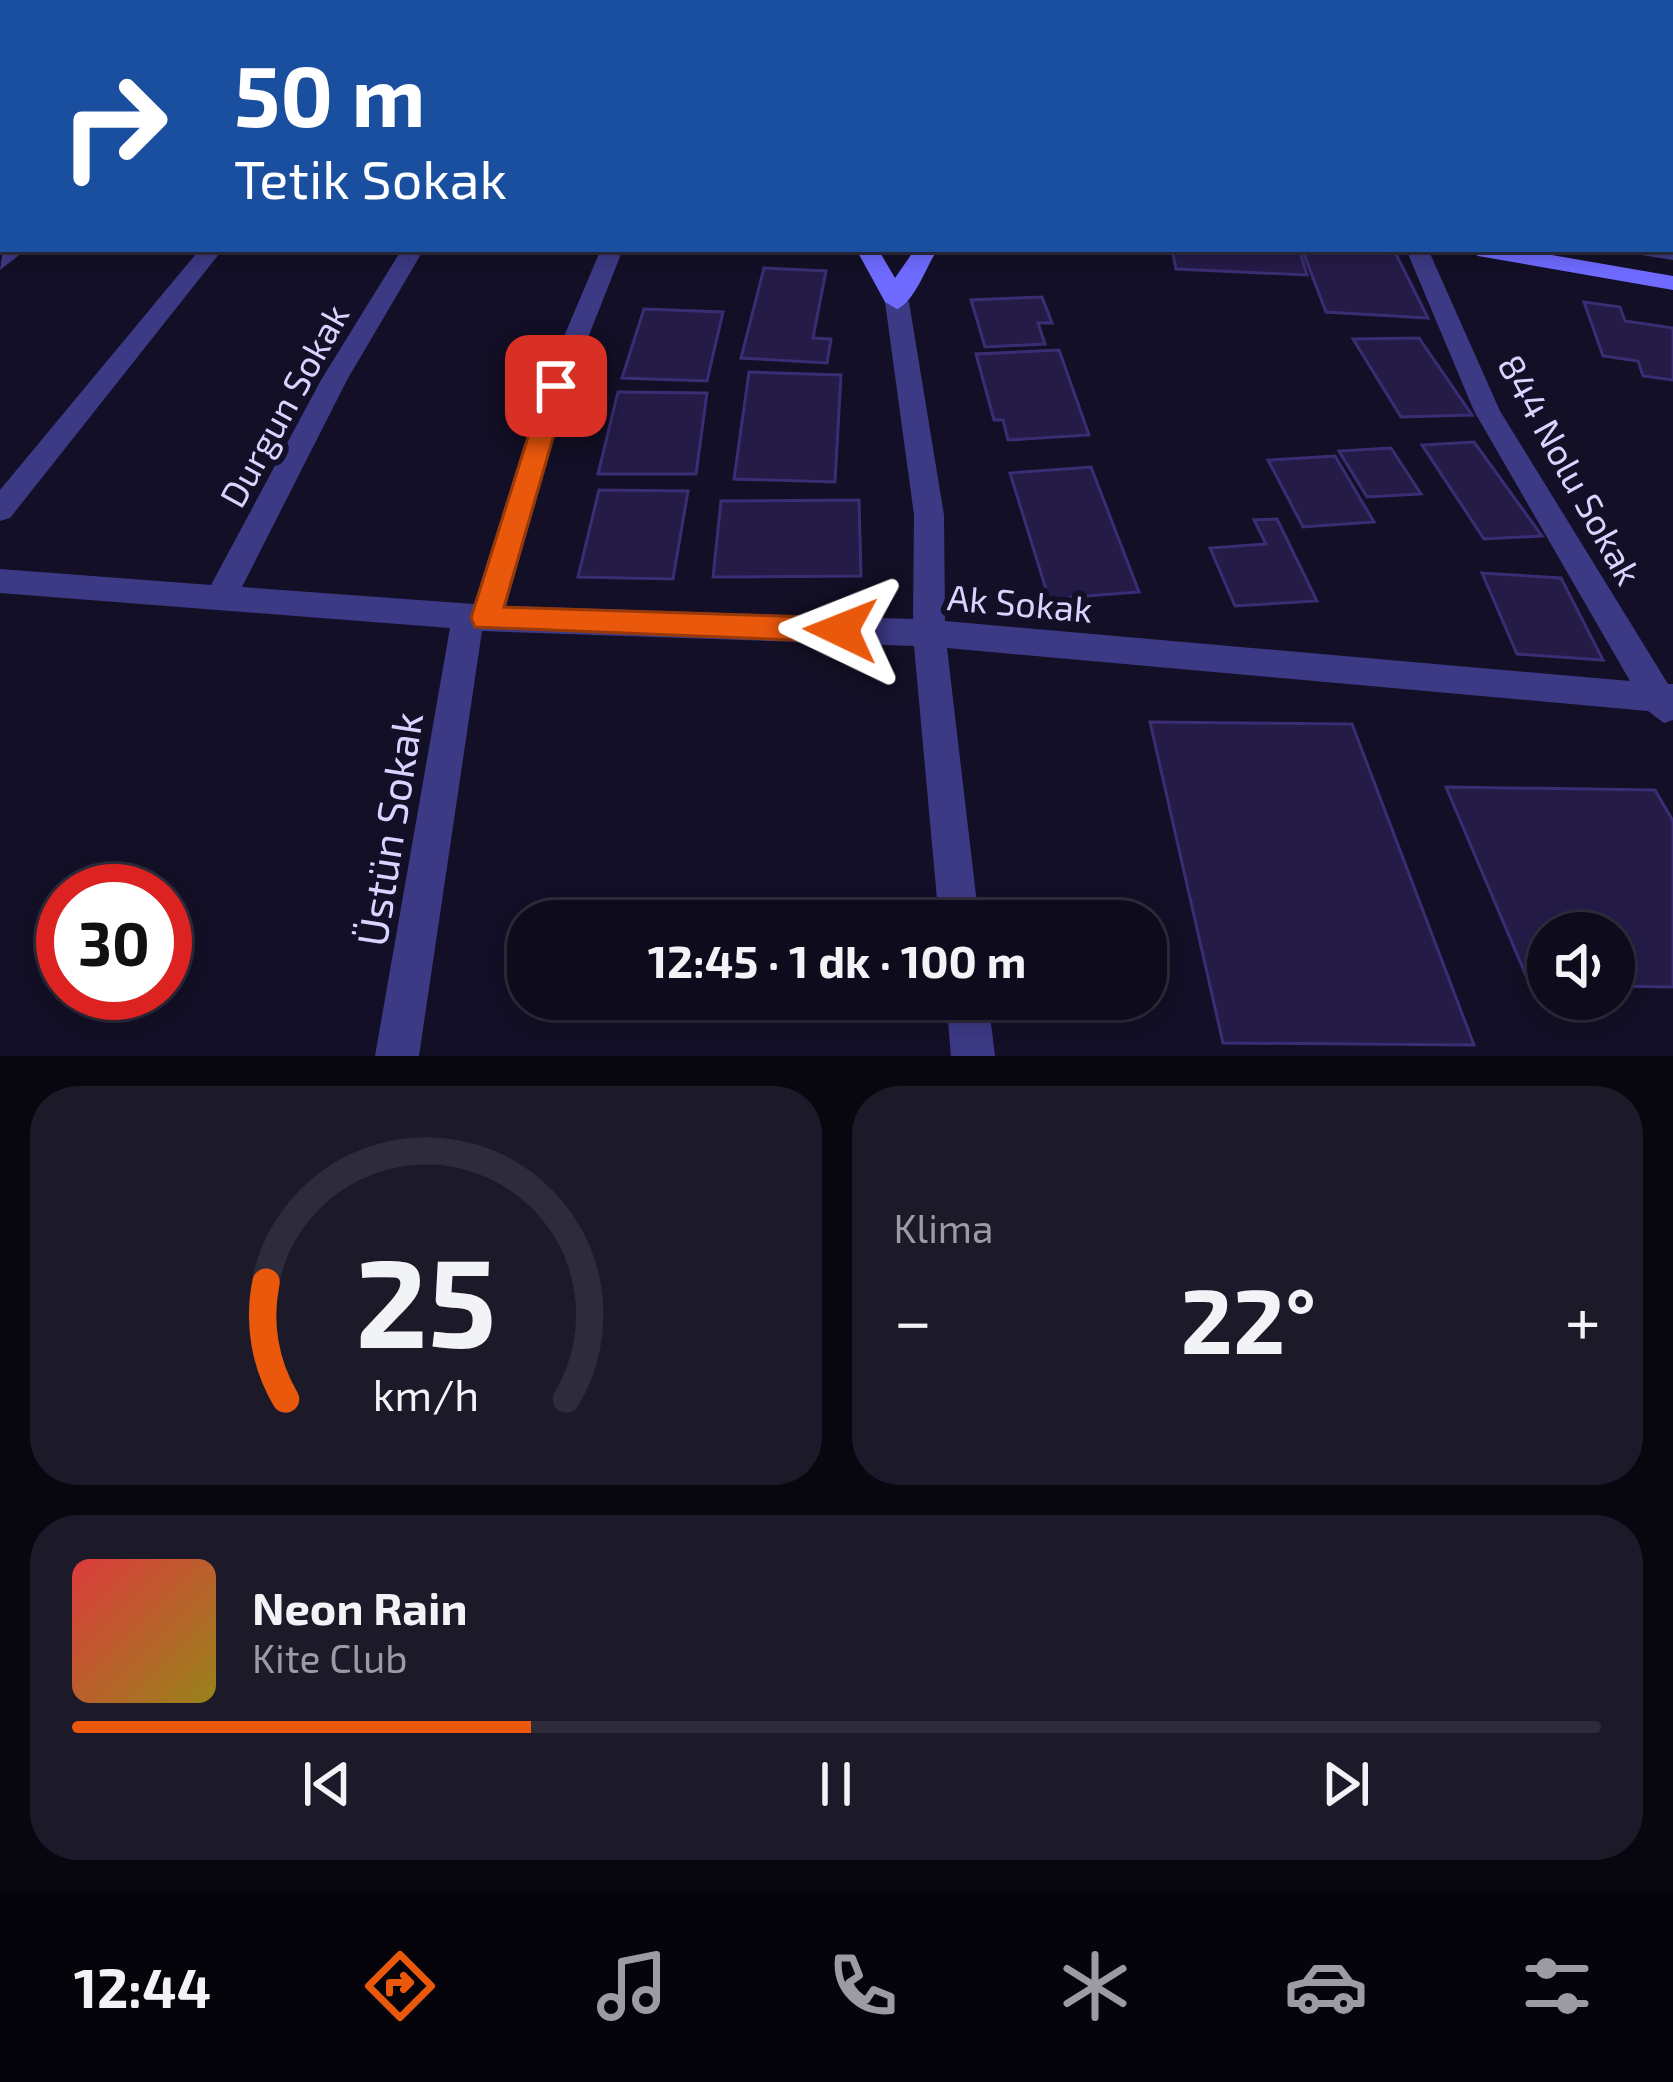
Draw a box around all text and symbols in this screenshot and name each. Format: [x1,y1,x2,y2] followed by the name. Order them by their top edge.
[234,43,426,144] text: 50 m
[36,48,192,204] icon: right
[234,145,507,210] text: Tetik Sokak
[210,296,356,514] street label: Durgun Sokak
[505,335,607,437] pin
[1490,346,1652,592] street label: 844 Nolu Sokak
[523,353,589,419] icon: arrive
[778,567,904,693] position arrow
[946,574,1094,630] street label: Ak Sokak
[345,708,431,950] street label: Üstün Sokak
[36,864,192,1020] speed limit sign: 30
[1527,912,1635,1020] map controls
[1527,912,1635,1020] button: sound
[648,933,1026,987] text: 12:45 · 1 dk · 100 m
[894,1204,993,1251] text: Klima
[355,1223,496,1373] text: 25
[1181,1264,1316,1372] text: 22°
[894,1279,932,1358] text: −
[1565,1279,1601,1358] text: +
[372,1367,479,1419] text: km/h
[252,1580,467,1634] text: Neon Rain
[252,1634,408,1681] text: Kite Club
[294,1751,360,1817] icon: previous
[803,1751,869,1817] icon: pause
[1313,1751,1379,1817] icon: next
[358,1944,442,2028] icon: directions
[590,1944,674,2028] icon: music
[821,1944,905,2028] icon: phone
[1053,1944,1137,2028] icon: climate
[1284,1944,1368,2028] icon: car
[1515,1944,1599,2028] icon: filters
[74,1954,211,2019] text: 12:44

